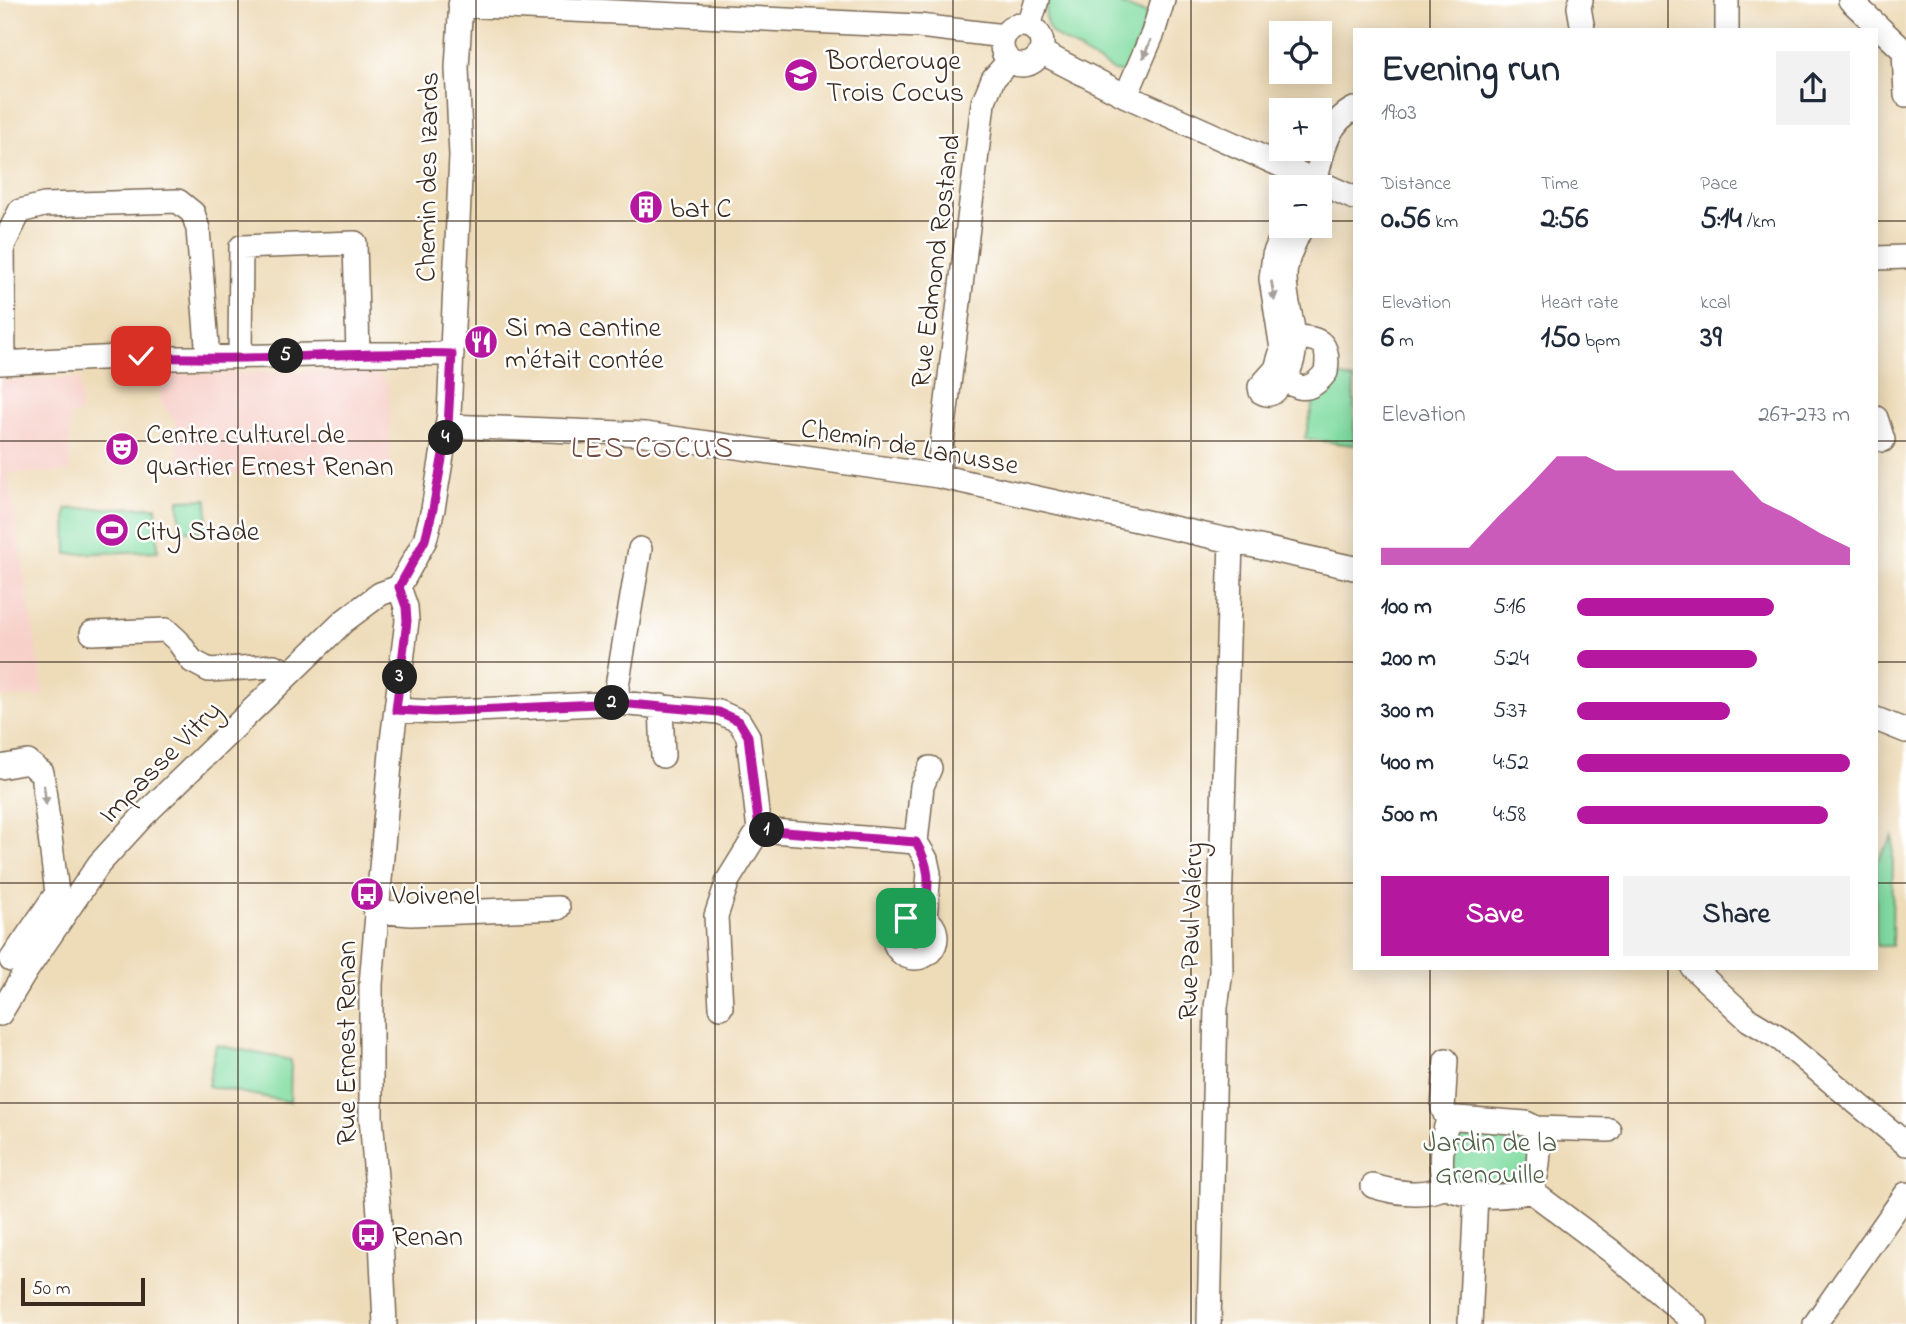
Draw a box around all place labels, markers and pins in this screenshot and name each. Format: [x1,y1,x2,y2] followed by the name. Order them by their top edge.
[825,42,964,115] place label: Borderouge Trois Cocus
[782,56,820,94] school or university icon: Borderouge Trois Cocus
[627,188,665,226] building icon: bat C
[670,190,732,231] place label: bat C
[505,309,664,382] place label: Si ma cantine m'était contée
[462,323,500,361] restaurant icon: Si ma cantine m'était contée
[111,326,171,386] pin
[268,338,304,374] pin: 5
[146,416,393,489] place label: Centre culturel de quartier Ernest Renan
[428,420,464,456] pin: 4
[103,430,141,468] theatre icon: Centre culturel de quartier Ernest Renan
[93,511,131,549] sports icon: City Stade
[136,513,260,554] place label: City Stade
[382,660,418,694] pin: 3
[594,686,630,720] pin: 2
[750,812,784,848] pin: 1
[348,875,386,913] bus stop icon: Voivenel
[391,877,480,918] place label: Voivenel
[876,888,936,948] pin
[349,1216,387,1254] bus stop icon: Renan
[392,1218,463,1259] place label: Renan

